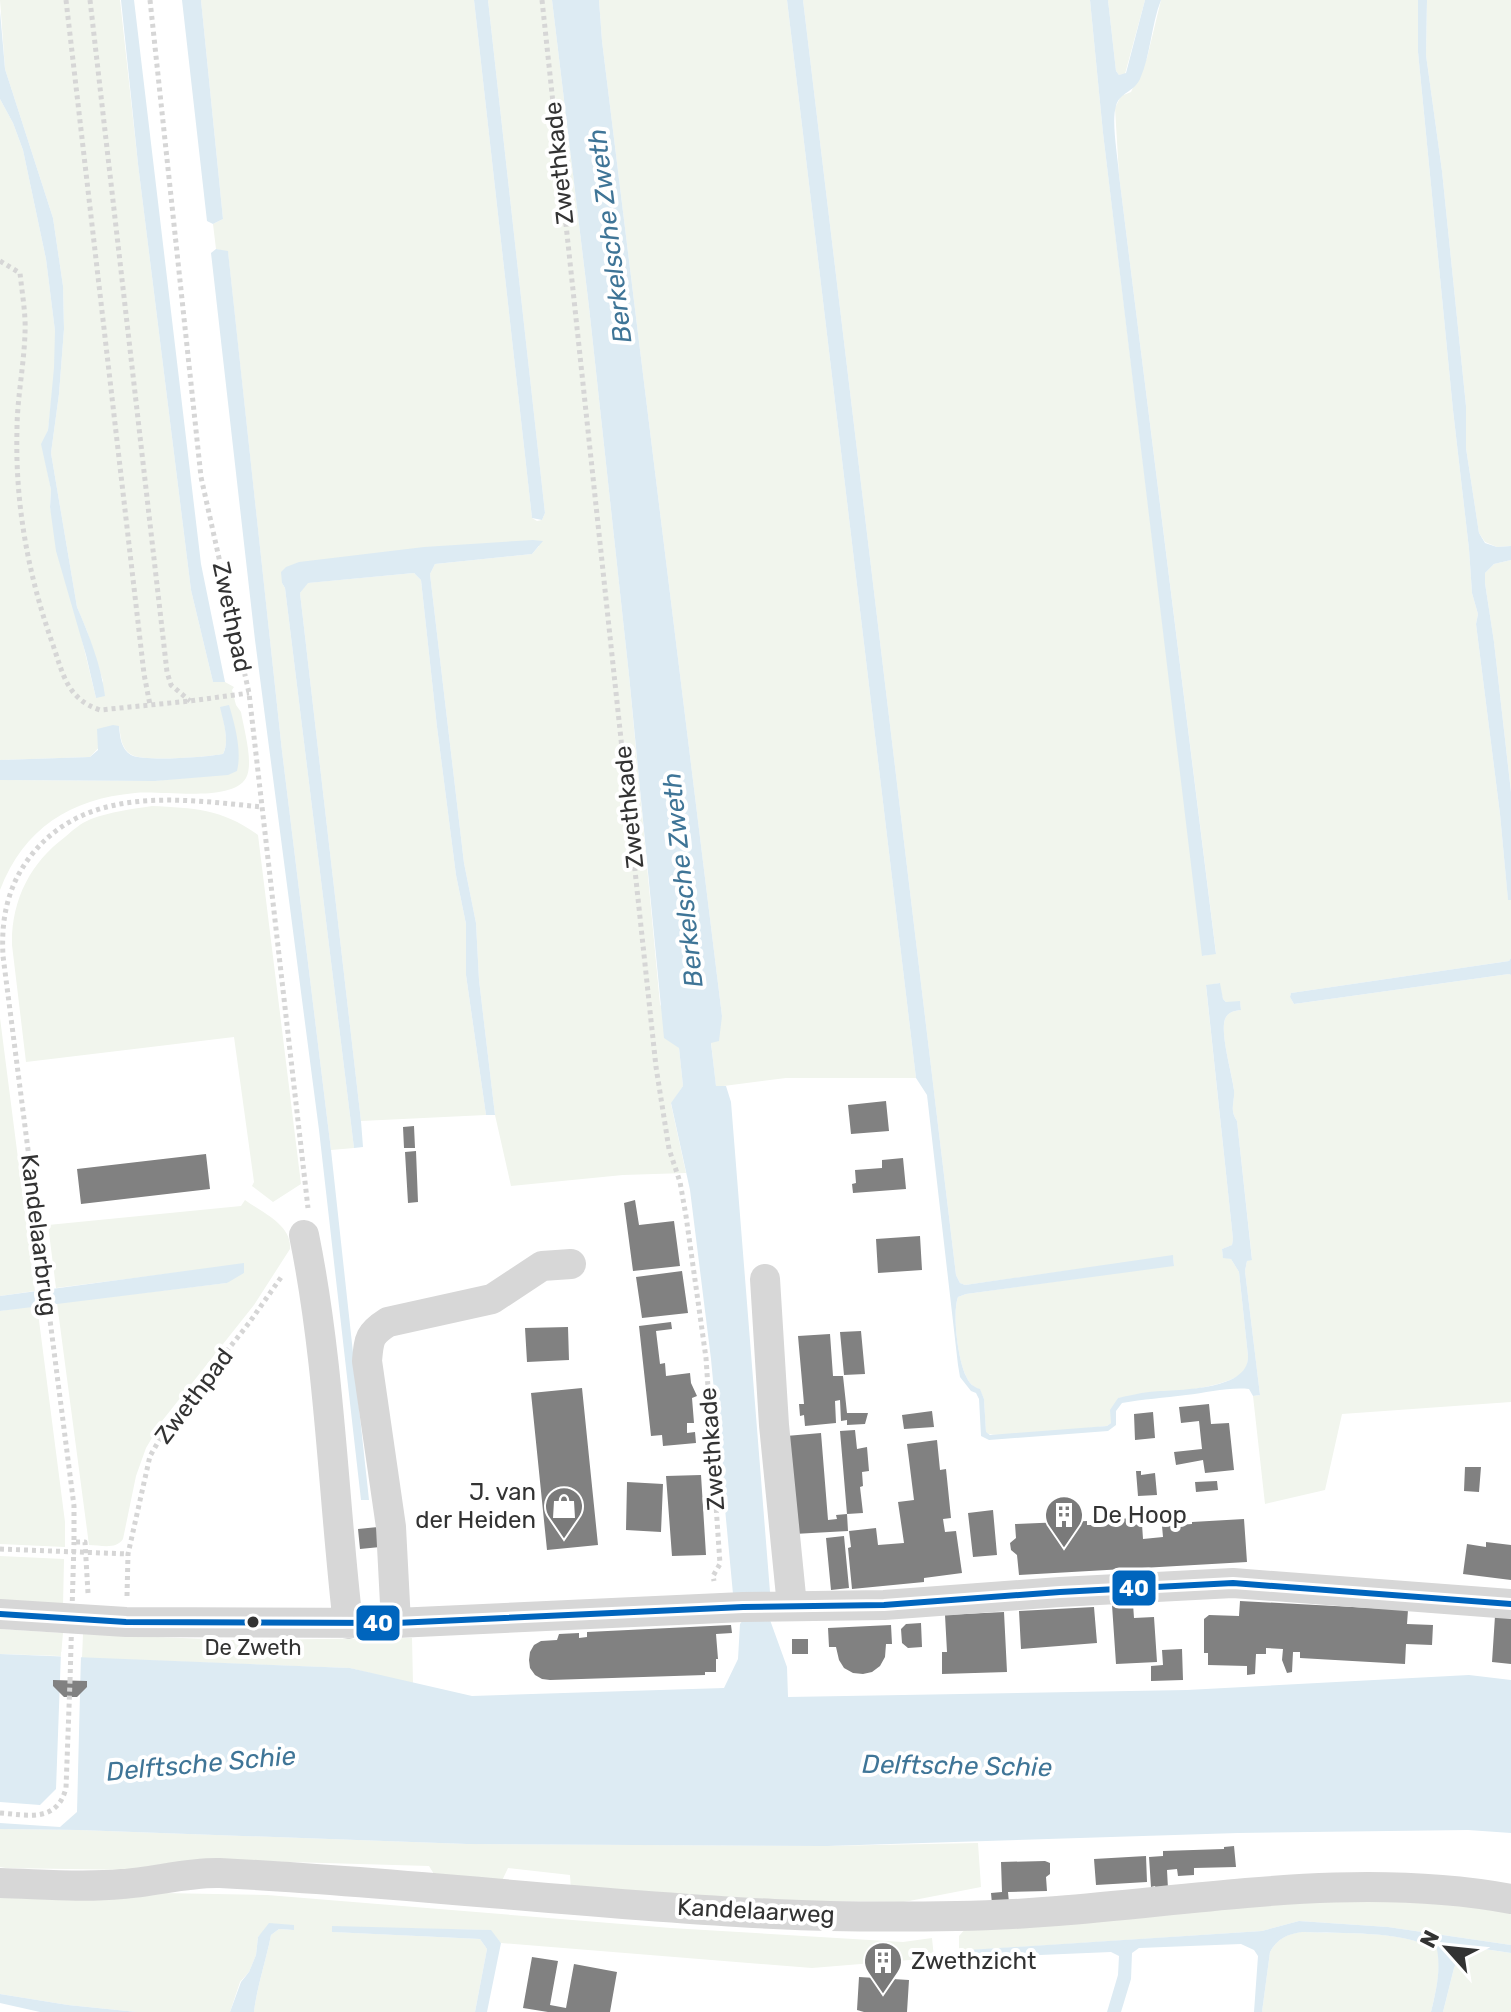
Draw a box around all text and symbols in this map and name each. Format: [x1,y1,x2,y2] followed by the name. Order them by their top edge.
[539,100,579,226] street label: Zwethkade
[581,127,639,345] water label: Berkelsche Zweth
[207,559,257,675] street label: Zwethpad
[609,744,649,870] street label: Zwethkade
[656,771,710,989] water label: Berkelsche Zweth
[15,1152,63,1318] street label: Kandelaarbrug
[149,1343,239,1449] street label: Zwethpad
[694,1387,730,1511] street label: Zwethkade
[415,1478,536,1534] place label: J. van der Heiden
[543,1485,585,1540] shop icon: J. van der Heiden
[1043,1494,1085,1549] building icon: De Hoop
[1092,1501,1187,1529] place label: De Hoop
[1111,1569,1157,1607] line badge: 40
[1119,1575,1149,1602] text: 40
[355,1604,401,1642] line badge: 40
[363,1610,393,1637] text: 40
[245,1614,261,1630] marker: De Zweth
[204,1634,302,1661] place label: De Zweth
[105,1740,298,1788] water label: Delftsche Schie
[862,1749,1053,1783] water label: Delftsche Schie
[676,1893,836,1929] street label: Kandelaarweg
[1407,1908,1487,1988] north arrow
[1414,1926,1445,1952] text: N
[862,1940,904,1995] building icon: Zwethzicht
[911,1947,1036,1975] place label: Zwethzicht

